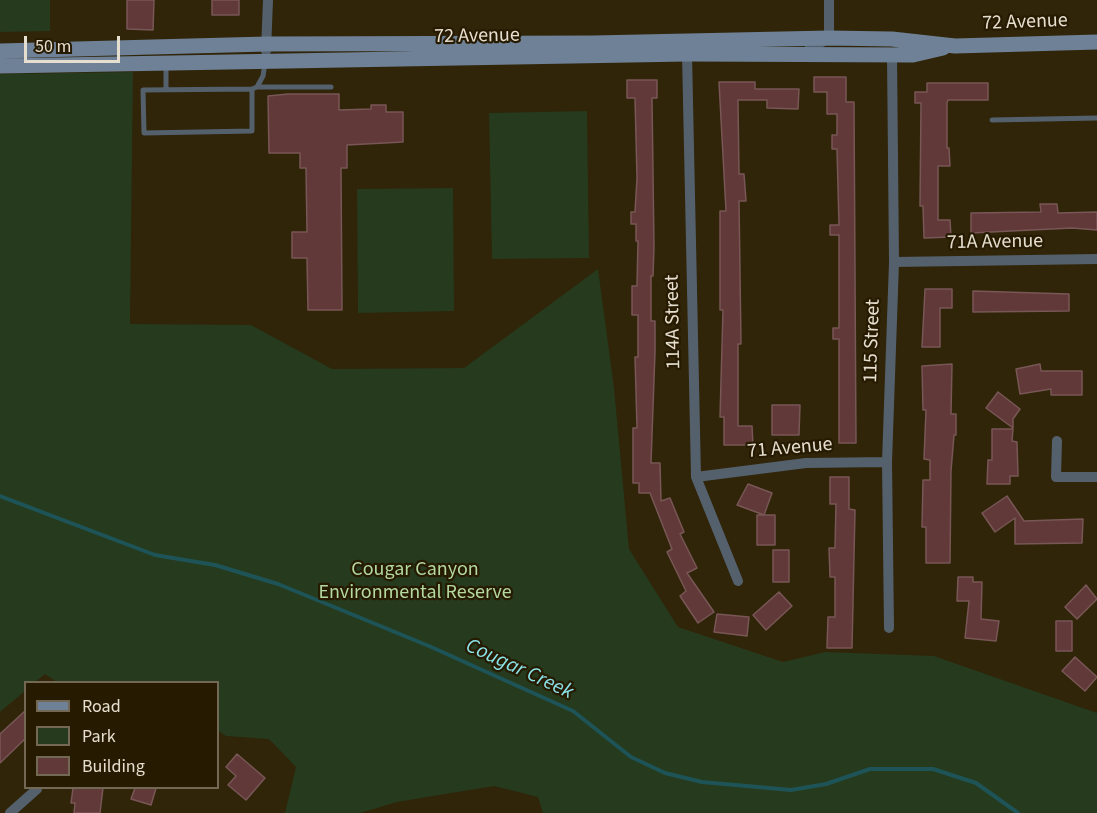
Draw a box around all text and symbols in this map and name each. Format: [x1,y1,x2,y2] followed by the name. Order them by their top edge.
[982,10,1068,36] street label: 72 Avenue
[27,24,123,62] scale bar
[434,24,520,50] street label: 72 Avenue
[35,34,71,59] text: 50 m
[947,230,1043,256] street label: 71A Avenue
[661,274,687,370] street label: 114A Street
[860,299,886,383] street label: 115 Street
[746,433,834,465] street label: 71 Avenue
[318,559,512,606] park label: Cougar Canyon Environmental Reserve
[461,634,577,706] water label: Cougar Creek
[24,681,219,789] legend
[82,694,121,719] text: Road
[82,724,116,749] text: Park
[82,754,145,779] text: Building

